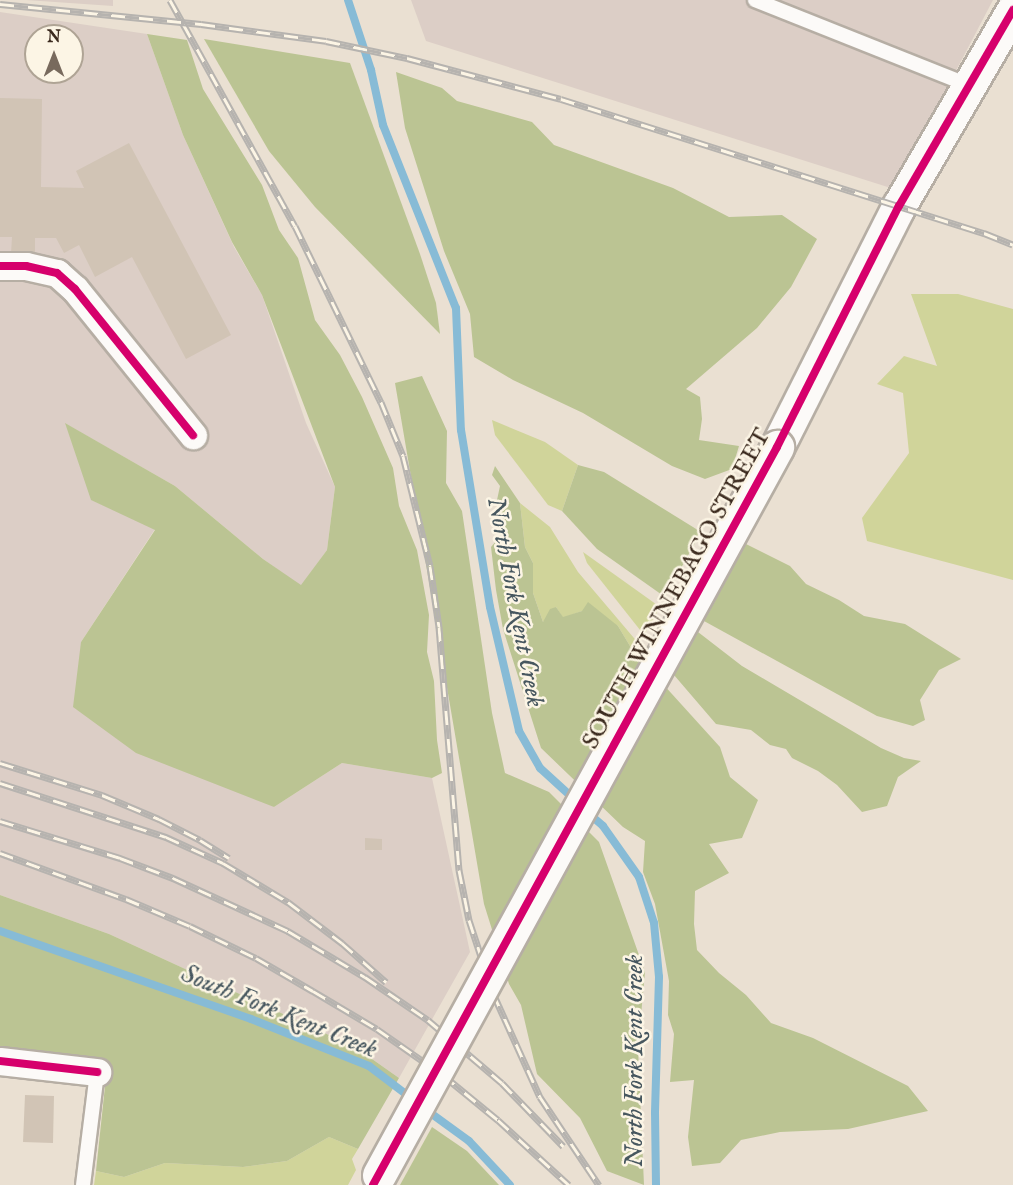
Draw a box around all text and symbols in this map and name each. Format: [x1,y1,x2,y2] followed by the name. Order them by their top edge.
[24,24,84,84] north arrow
[47,28,61,48] text: N
[577,424,777,754] street label: SOUTH WINNEBAGO STREET
[479,494,551,710] water label: North Fork Kent Creek
[619,954,651,1168] water label: North Fork Kent Creek
[176,958,382,1066] water label: South Fork Kent Creek

